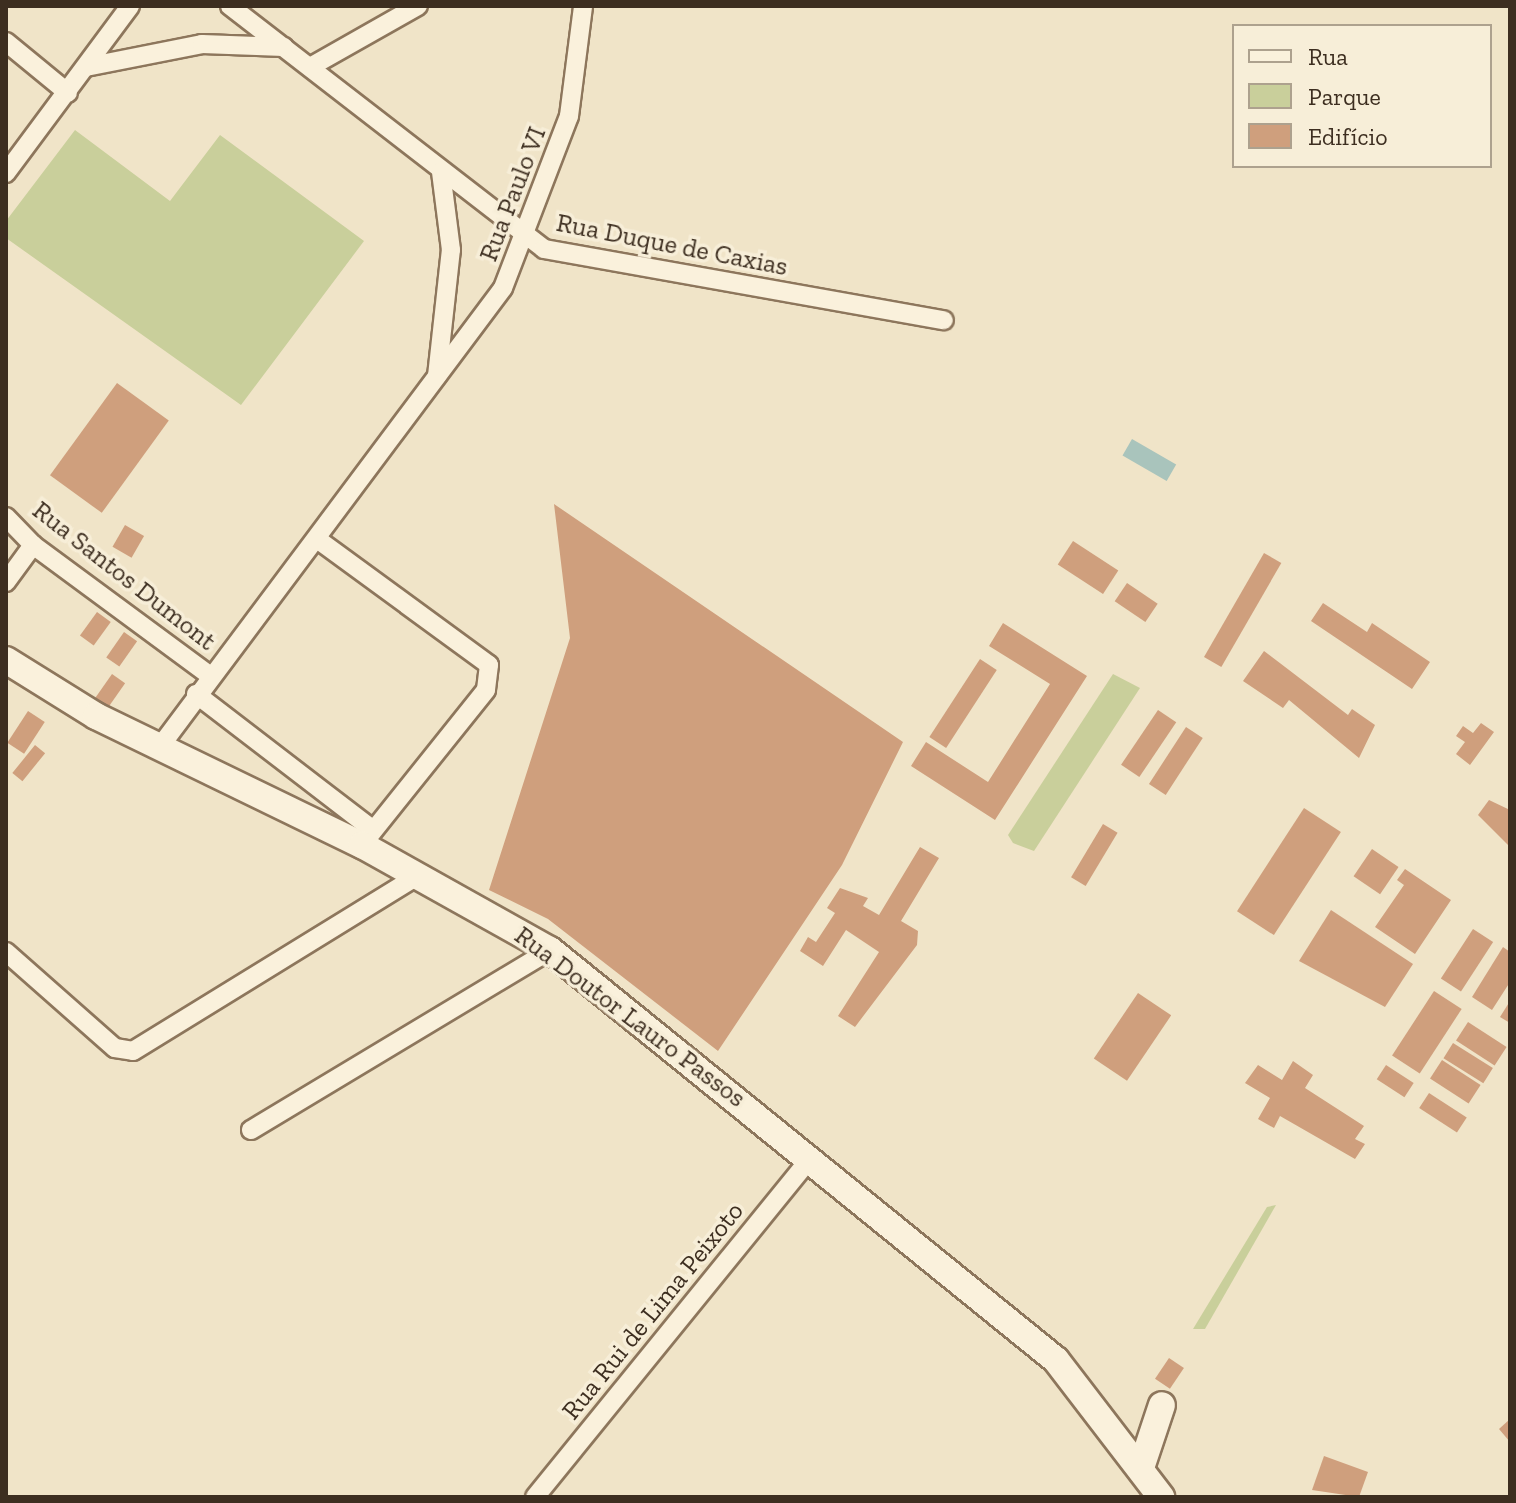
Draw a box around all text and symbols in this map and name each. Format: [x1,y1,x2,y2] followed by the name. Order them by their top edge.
[1232,24,1492,168] legend
[1308,42,1348,71] text: Rua
[1308,82,1381,111] text: Parque
[473,122,553,266] street label: Rua Paulo VI
[1308,122,1388,151] text: Edifício
[554,207,790,283] street label: Rua Duque de Caxias
[26,495,222,657] street label: Rua Santos Dumont
[508,920,752,1114] street label: Rua Doutor Lauro Passos
[556,1196,750,1426] street label: Rua Rui de Lima Peixoto

